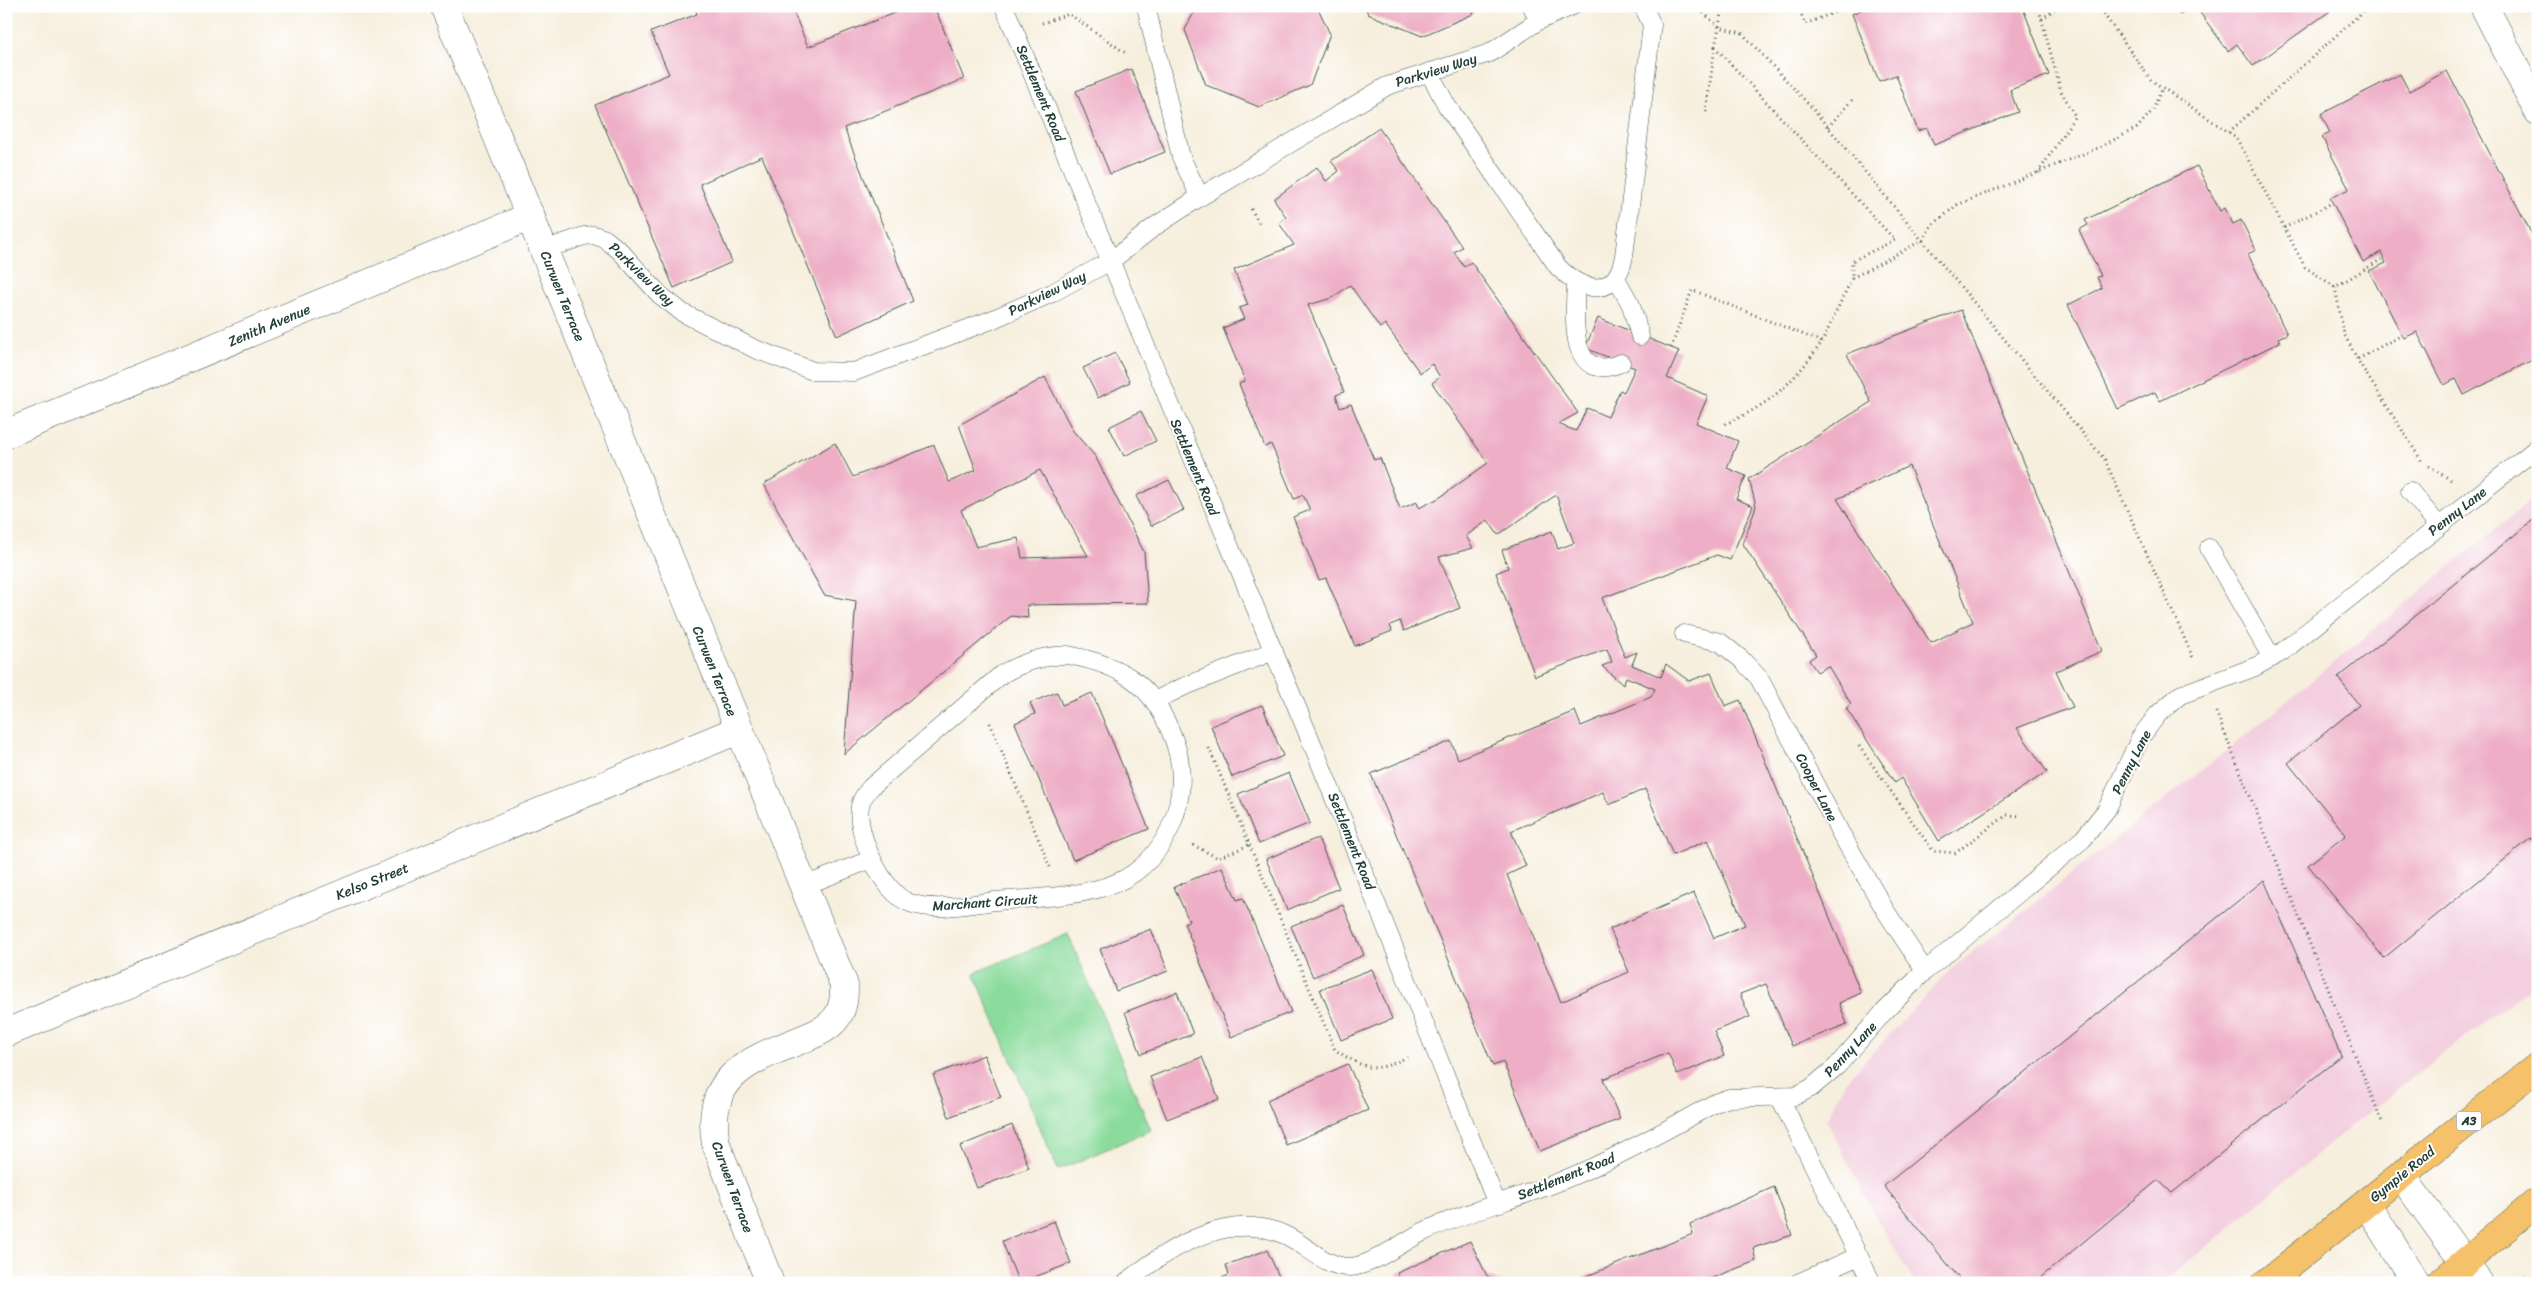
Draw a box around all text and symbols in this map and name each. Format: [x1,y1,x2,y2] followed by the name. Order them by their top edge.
[1009,41,1073,147] street label: Settlement Road
[1392,46,1481,95] street label: Parkview Way
[603,236,681,313] street label: Parkview Way
[533,247,592,345] street label: Curwen Terrace
[1004,263,1091,323] street label: Parkview Way
[224,297,315,354] street label: Zenith Avenue
[1163,415,1227,521] street label: Settlement Road
[2422,480,2493,543] street label: Penny Lane
[685,622,744,720] street label: Curwen Terrace
[2105,725,2158,799] street label: Penny Lane
[1788,748,1845,826] street label: Cooper Lane
[1321,788,1383,895] street label: Settlement Road
[332,855,413,908] street label: Kelso Street
[931,886,1039,919] street label: Marchant Circuit
[1818,1015,1883,1083] street label: Penny Lane
[2456,1112,2482,1130] road number: A3
[704,1138,761,1237] street label: Curwen Terrace
[2364,1139,2442,1209] street label: Gympie Road
[1513,1145,1620,1207] street label: Settlement Road

